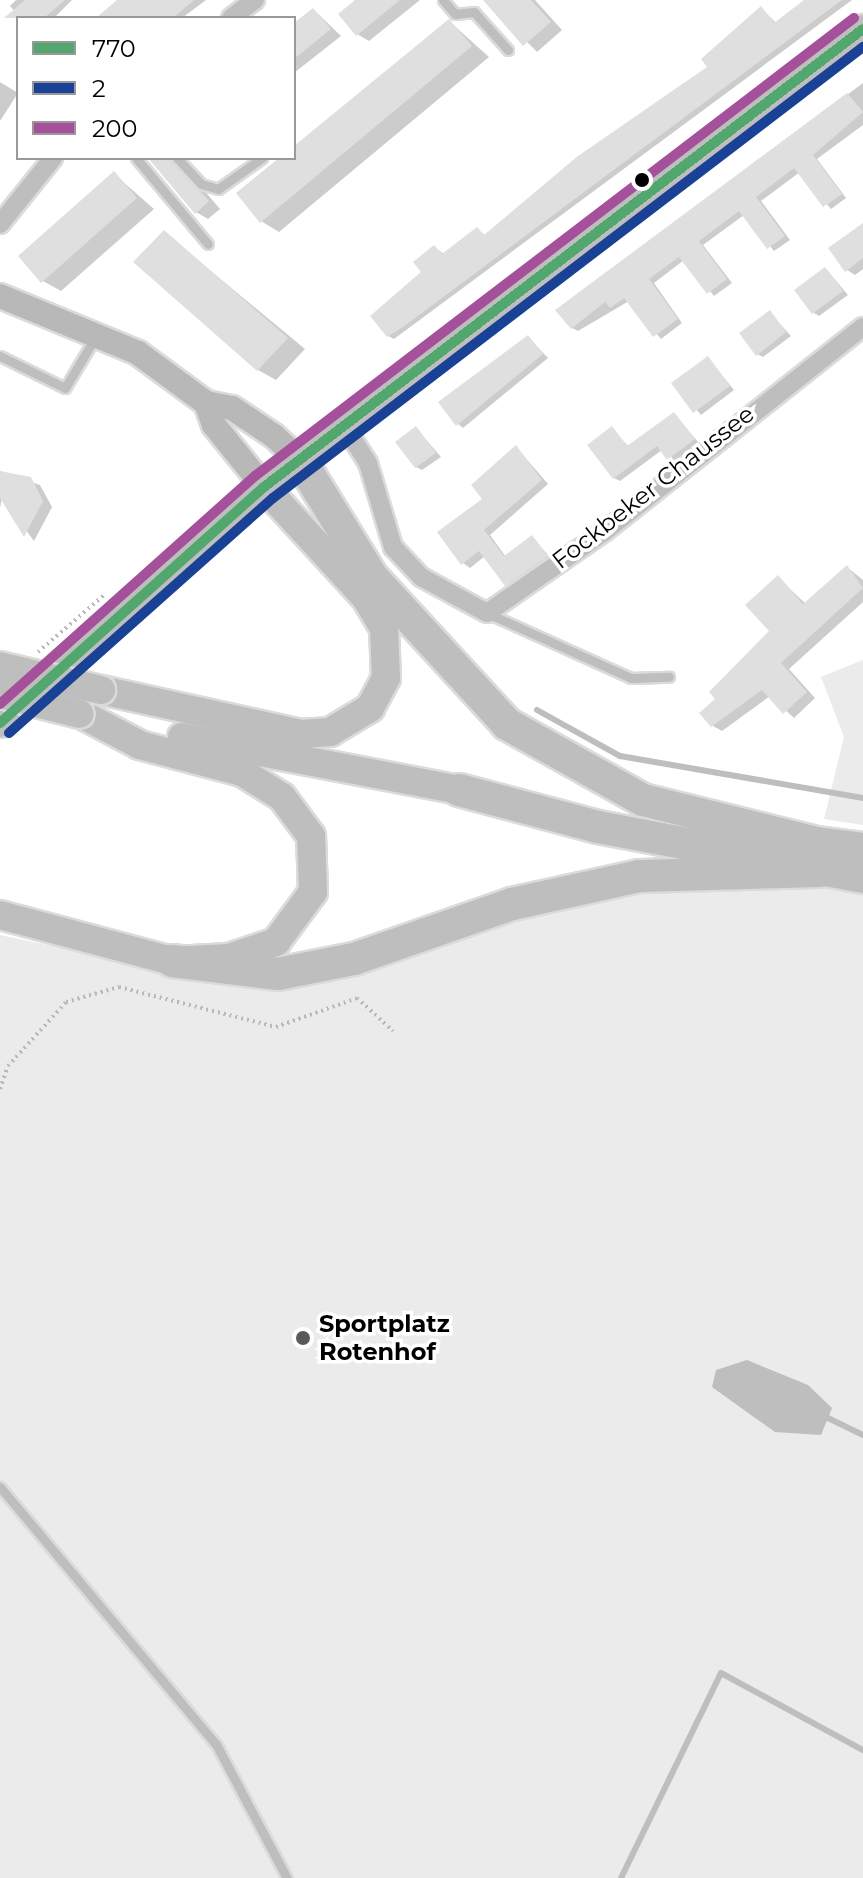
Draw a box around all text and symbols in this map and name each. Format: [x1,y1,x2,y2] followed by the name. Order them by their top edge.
[16,16,296,160] legend
[92,34,136,63] text: 770
[92,74,106,103] text: 2
[92,114,137,143] text: 200
[634,172,650,188] unlabelled marker
[546,399,760,575] street label: Fockbeker Chaussee
[319,1310,450,1366] place label: Sportplatz Rotenhof
[294,1329,312,1347] marker: Sportplatz Rotenhof

